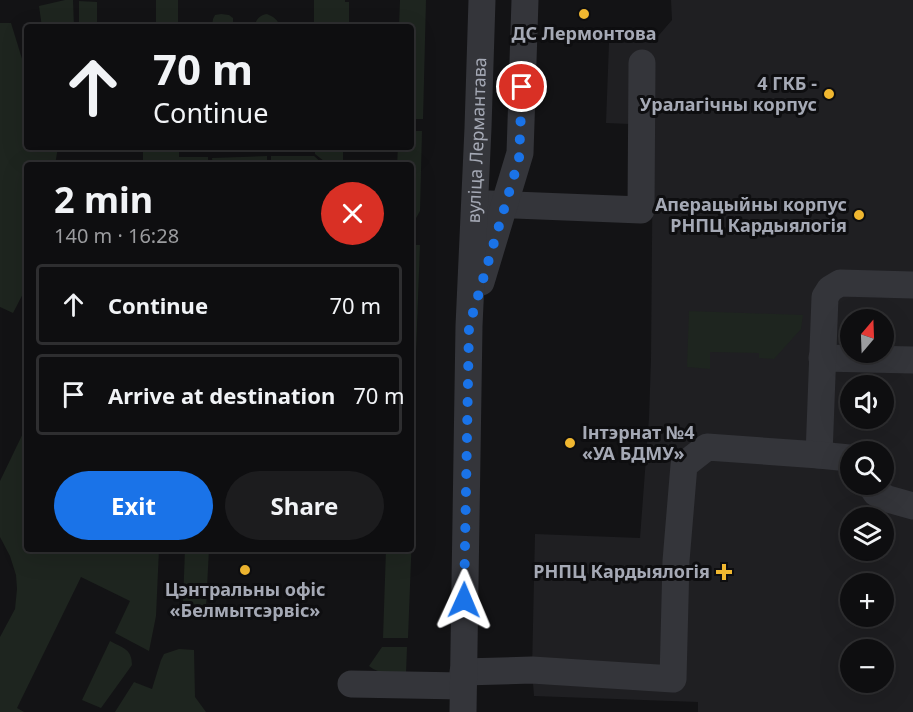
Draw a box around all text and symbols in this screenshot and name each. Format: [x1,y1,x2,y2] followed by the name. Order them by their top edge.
[577,7,591,21] marker: ДС Лермонтова
[512,21,657,45] place label: ДС Лермонтова
[153,40,253,97] text: 70 m
[54,48,132,126] icon: ahead
[461,57,491,224] street label: вуліца Лермантава
[496,61,547,112] pin
[505,70,538,103] icon: arrive
[640,71,817,116] place label: 4 ГКБ - Уралагічны корпус
[822,87,836,101] marker: 4 ГКБ - Уралагічны корпус
[153,94,268,131] text: Continue
[54,175,153,224] text: 2 min
[321,182,384,245] button: close
[655,192,847,237] place label: Аперацыйны корпус РНПЦ Кардыялогія
[852,208,866,222] marker: Аперацыйны корпус РНПЦ Кардыялогія
[54,222,179,249] text: 140 m · 16:28
[57,288,90,321] icon: ahead
[108,290,208,320] text: Continue
[330,290,381,320] text: 70 m
[840,309,894,363] north arrow
[840,309,894,693] map controls
[840,375,894,429] button: sound
[57,378,90,411] icon: arrive
[108,380,335,410] text: Arrive at destination
[353,380,405,410] text: 70 m
[582,420,695,465] place label: Інтэрнат №4 «УА БДМУ»
[563,436,577,450] marker: Інтэрнат №4 «УА БДМУ»
[840,441,894,495] button: search
[54,471,213,540] button: Exit
[225,471,384,540] button: Share
[840,507,894,561] button: layers
[533,559,710,583] place label: РНПЦ Кардыялогія
[238,563,252,577] marker: Цэнтральны офiс «Белмытсэрвіс»
[715,563,733,581] marker: РНПЦ Кардыялогія
[432,568,496,632] position arrow
[840,573,894,627] button: +
[165,577,325,622] place label: Цэнтральны офiс «Белмытсэрвіс»
[840,639,894,693] button: −

